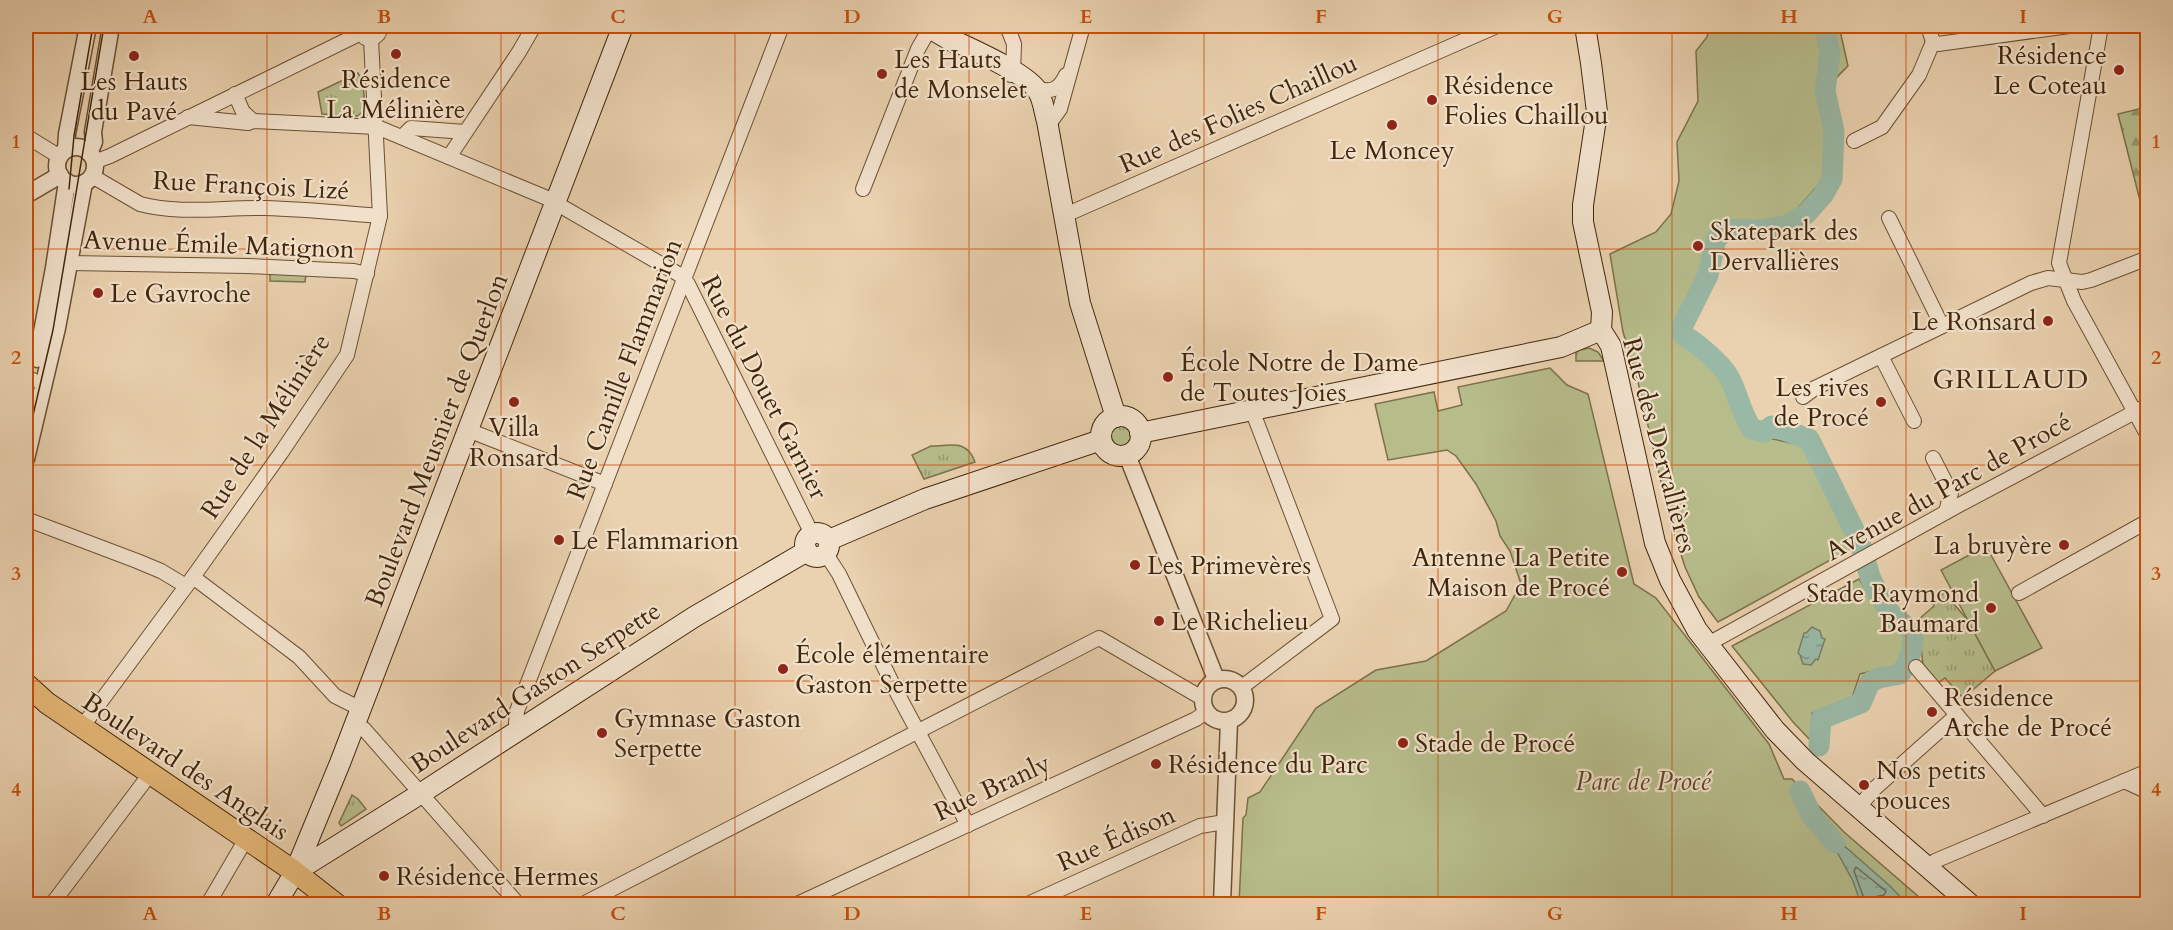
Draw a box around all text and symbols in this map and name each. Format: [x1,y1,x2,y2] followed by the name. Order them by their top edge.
[142,3,158,30] text: A
[377,3,391,30] text: B
[610,3,626,30] text: C
[843,3,861,30] text: D
[1080,3,1092,30] text: E
[1315,3,1327,30] text: F
[1547,3,1563,30] text: G
[1780,3,1798,30] text: H
[2019,3,2027,30] text: I
[1993,38,2107,103] place label: Résidence Le Coteau
[894,42,1027,107] place label: Les Hauts de Monselet
[1114,45,1363,182] street label: Rue des Folies Chaillou
[389,47,403,61] marker: Résidence La Mélinière
[127,49,141,63] marker: Les Hauts du Pavé
[326,62,466,127] place label: Résidence La Mélinière
[2112,63,2126,77] marker: Résidence Le Coteau
[80,64,188,129] place label: Les Hauts du Pavé
[875,67,889,81] marker: Les Hauts de Monselet
[1444,68,1609,133] place label: Résidence Folies Chaillou
[1425,93,1439,107] marker: Résidence Folies Chaillou
[1385,118,1399,132] marker: Le Moncey
[11,128,21,155] text: 1
[2151,128,2161,155] text: 1
[1329,133,1455,168] place label: Le Moncey
[152,163,350,208] street label: Rue François Lizé
[1710,214,1858,279] place label: Skatepark des Dervallières
[83,222,355,267] street label: Avenue Émile Matignon
[558,233,691,505] street label: Rue Camille Flammarion
[1691,239,1705,253] marker: Skatepark des Dervallières
[357,268,516,612] street label: Boulevard Meusnier de Querlon
[693,269,837,506] street label: Rue du Douet Garnier
[110,276,251,311] place label: Le Gavroche
[91,286,105,300] marker: Le Gavroche
[1911,304,2036,339] place label: Le Ronsard
[2041,314,2055,328] marker: Le Ronsard
[192,327,338,526] street label: Rue de la Mélinière
[1614,334,1705,557] street label: Rue des Dervallières
[11,344,21,371] text: 2
[2151,344,2161,371] text: 2
[1180,345,1419,410] place label: École Notre de Dame de Toutes Joies
[1932,361,2090,398] district label: GRILLAUD
[1161,370,1175,384] marker: École Notre de Dame de Toutes Joies
[1774,370,1869,435] place label: Les rives de Procé
[507,395,521,409] marker: Villa Ronsard
[1874,395,1888,409] marker: Les rives de Procé
[1819,404,2078,569] street label: Avenue du Parc de Procé
[469,410,559,475] place label: Villa Ronsard
[571,523,739,558] place label: Le Flammarion
[1934,528,2052,563] place label: La bruyère
[552,533,566,547] marker: Le Flammarion
[2057,538,2071,552] marker: La bruyère
[1412,540,1610,605] place label: Antenne La Petite Maison de Procé
[1147,548,1311,583] place label: Les Primevères
[1128,558,1142,572] marker: Les Primevères
[11,560,21,587] text: 3
[2151,560,2161,587] text: 3
[1615,565,1629,579] marker: Antenne La Petite Maison de Procé
[1806,576,1979,641] place label: Stade Raymond Baumard
[403,593,667,782] street label: Boulevard Gaston Serpette
[1984,601,1998,615] marker: Stade Raymond Baumard
[1171,604,1309,639] place label: Le Richelieu
[1152,614,1166,628] marker: Le Richelieu
[795,637,989,702] place label: École élémentaire Gaston Serpette
[776,662,790,676] marker: École élémentaire Gaston Serpette
[1944,680,2112,745] place label: Résidence Arche de Procé
[76,684,296,849] street label: Boulevard des Anglais
[614,701,802,766] place label: Gymnase Gaston Serpette
[1925,705,1939,719] marker: Résidence Arche de Procé
[595,726,609,740] marker: Gymnase Gaston Serpette
[1415,726,1575,761] place label: Stade de Procé
[1396,736,1410,750] marker: Stade de Procé
[928,745,1056,830] street label: Rue Branly
[1168,747,1368,782] place label: Résidence du Parc
[1876,753,1986,818] place label: Nos petits pouces
[1149,757,1163,771] marker: Résidence du Parc
[1576,764,1712,799] park label: Parc de Procé
[11,776,21,803] text: 4
[2151,776,2161,803] text: 4
[1857,778,1871,792] marker: Nos petits pouces
[1052,797,1181,880] street label: Rue Édison
[396,859,598,894] place label: Résidence Hermes
[377,869,391,883] marker: Résidence Hermes
[142,900,158,927] text: A
[377,900,391,927] text: B
[610,900,626,927] text: C
[843,900,861,927] text: D
[1080,900,1092,927] text: E
[1315,900,1327,927] text: F
[1547,900,1563,927] text: G
[1780,900,1798,927] text: H
[2019,900,2027,927] text: I

